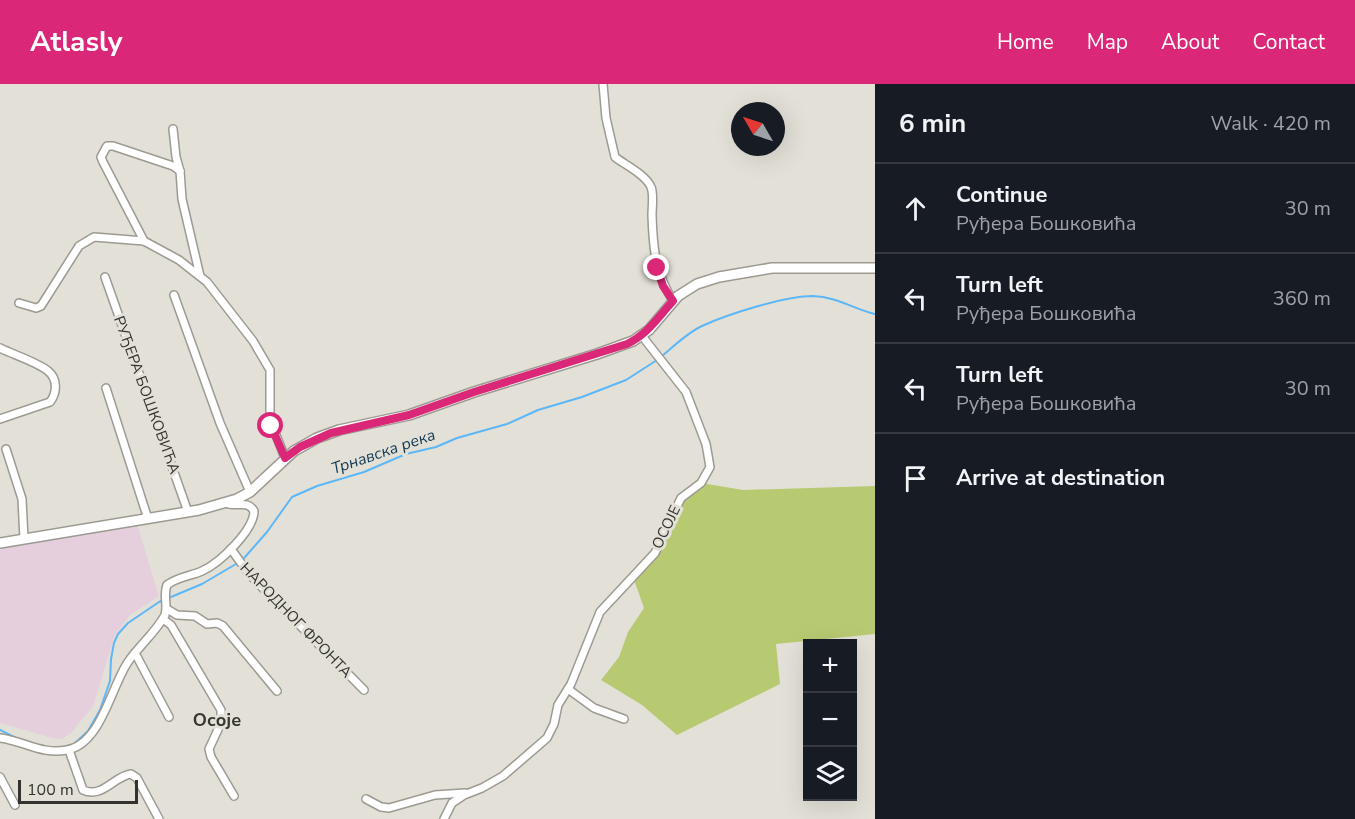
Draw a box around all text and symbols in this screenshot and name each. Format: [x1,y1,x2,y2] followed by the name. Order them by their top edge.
[30,23,122,61] text: Atlasly
[997,28,1054,56] text: Home
[1087,28,1128,56] text: Map
[1161,28,1219,56] text: About
[1252,28,1325,56] text: Contact
[731,102,785,156] north arrow
[899,106,966,141] text: 6 min
[1211,110,1331,137] text: Walk · 420 m
[956,180,1047,210] text: Continue
[899,192,932,225] icon: ahead
[1285,195,1331,222] text: 30 m
[956,210,1137,237] text: Руђера Бошковића
[643,254,669,280] route end
[956,270,1043,300] text: Turn left
[899,282,932,315] icon: left
[1273,285,1331,312] text: 360 m
[956,300,1137,327] text: Руђера Бошковића
[109,313,185,477] street label: РУЂЕРА БОШКОВИЋА
[956,360,1043,390] text: Turn left
[899,372,932,405] icon: left
[1285,375,1331,402] text: 30 m
[956,390,1137,417] text: Руђера Бошковића
[257,412,283,438] route start
[328,424,438,480] water label: Трнавска река
[899,462,932,495] icon: arrive
[956,463,1165,493] text: Arrive at destination
[647,502,685,552] street label: ОСОЈЕ
[236,558,356,682] street label: НАРОДНОГ ФРОНТА
[803,639,857,801] map controls
[803,639,857,693] button: +
[803,693,857,747] button: −
[193,708,241,732] district label: Осоје
[803,747,857,801] button: layers
[18,777,138,804] scale bar
[27,779,74,801] text: 100 m

